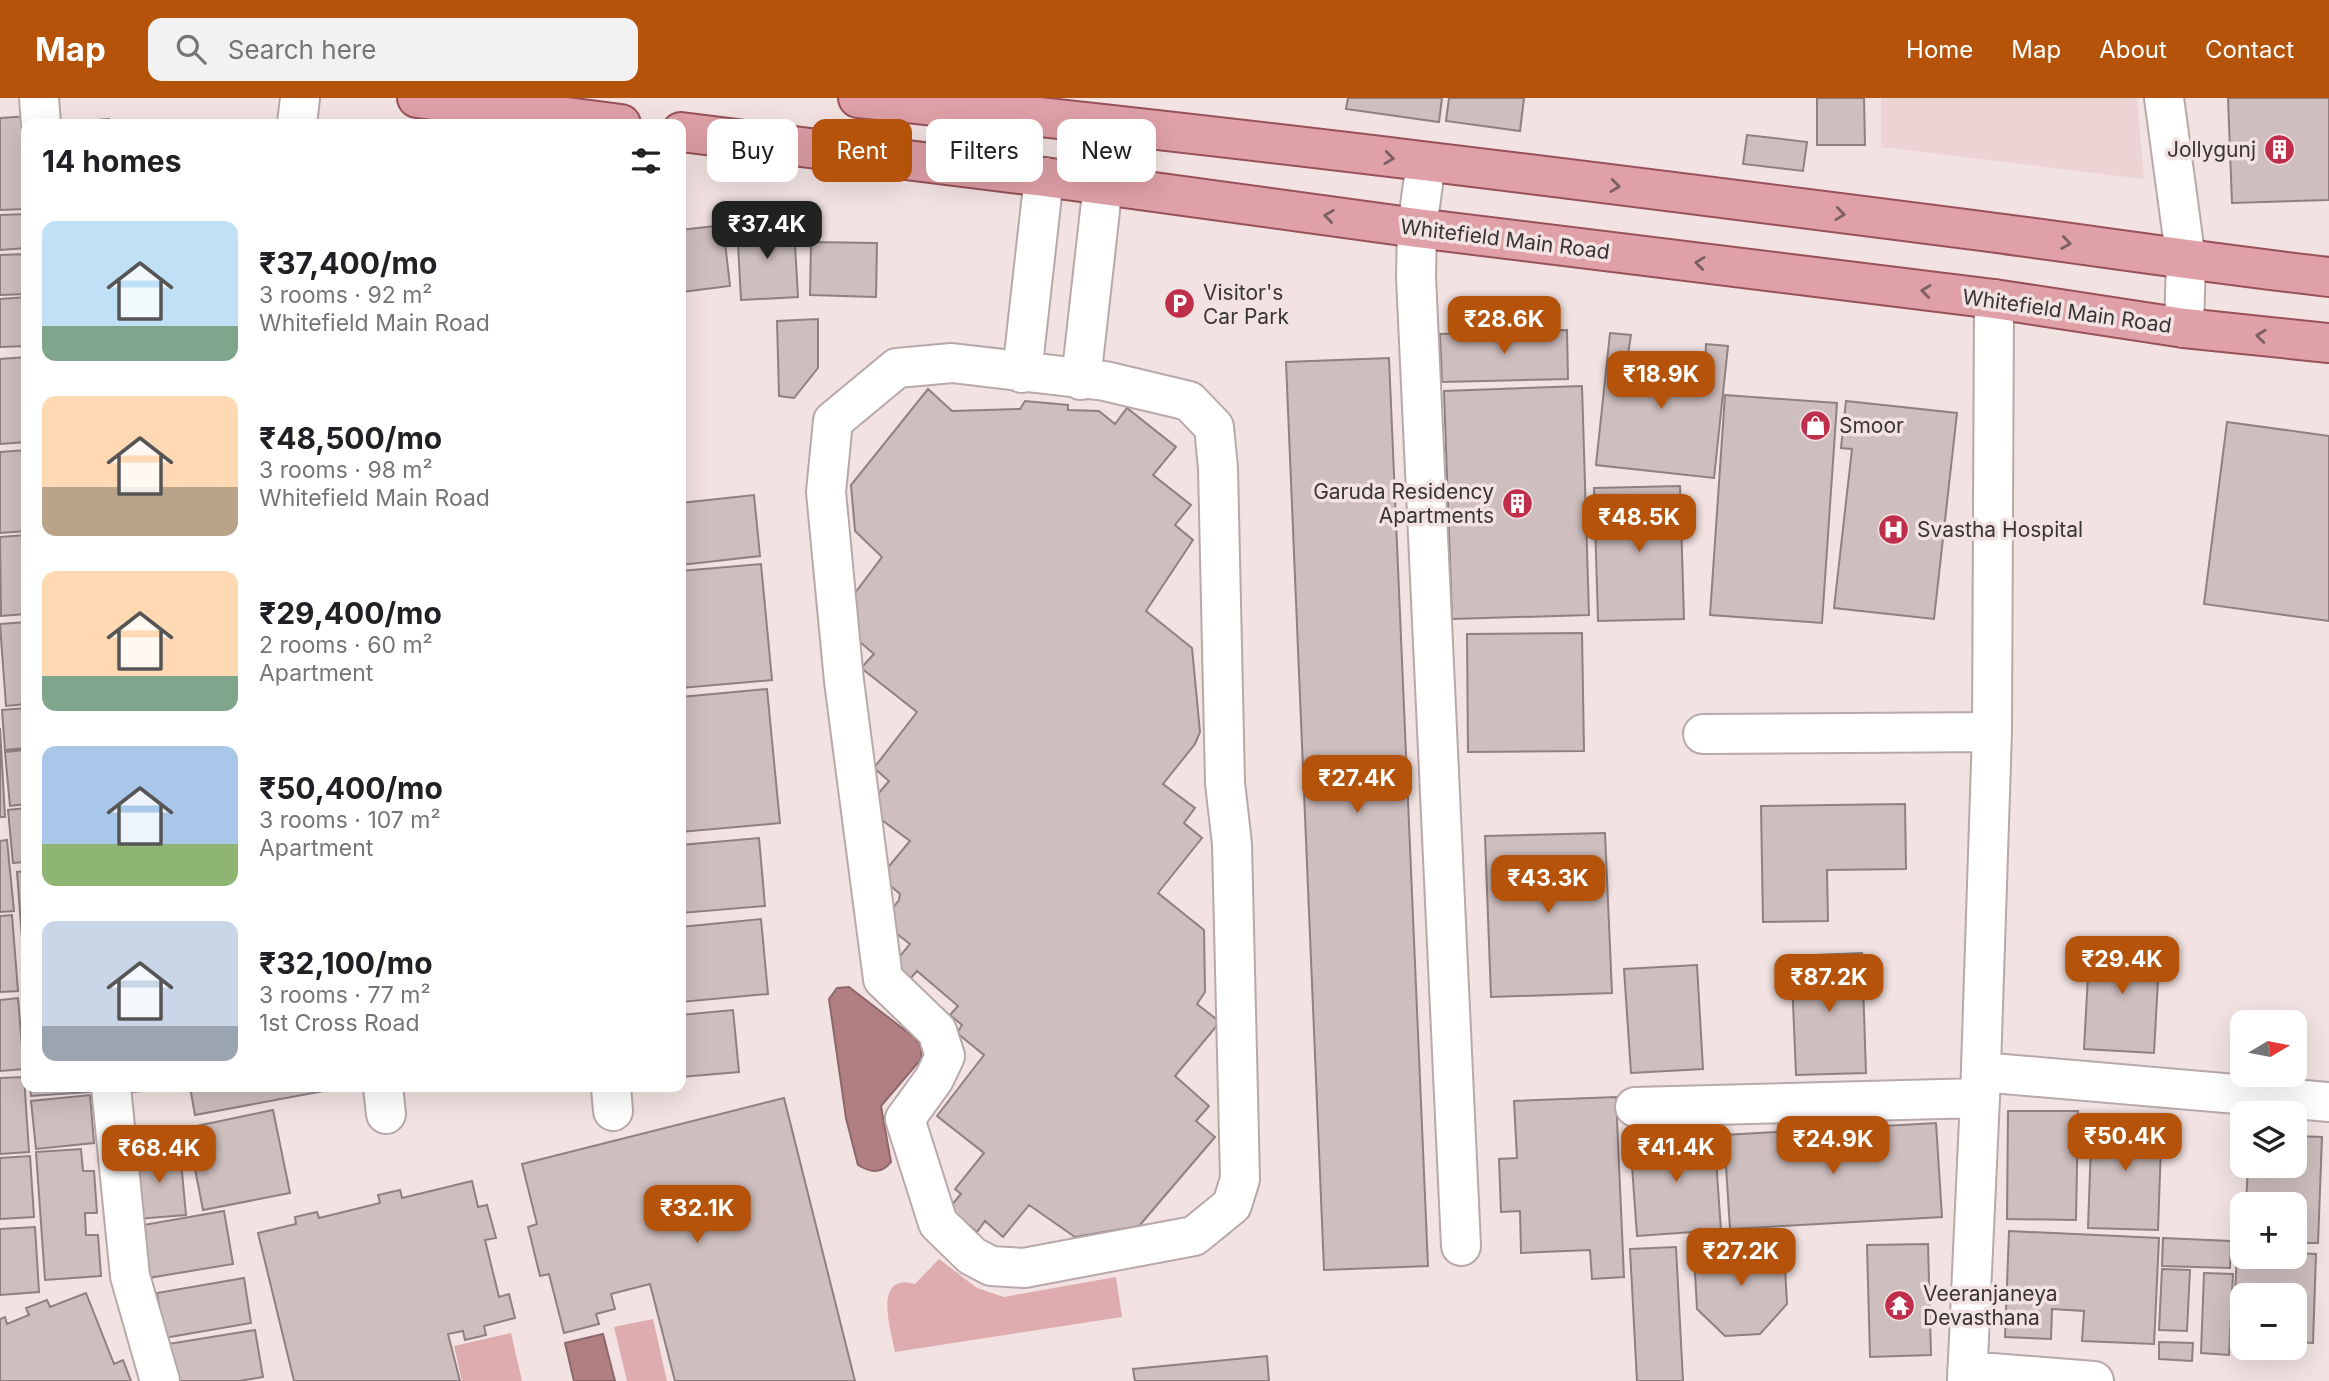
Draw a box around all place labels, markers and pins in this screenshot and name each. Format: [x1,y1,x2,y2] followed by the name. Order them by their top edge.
[2262,132,2296,166] building icon: Jollygunj
[2167,137,2256,162] place label: Jollygunj
[710,202,824,261] pin: ₹37.4K
[1203,280,1289,329] place label: Visitor's Car Park
[1163,287,1197,321] parking icon: Visitor's Car Park
[1447,296,1561,356] pin: ₹28.6K
[1604,352,1718,411] pin: ₹18.9K
[1799,408,1833,442] shop icon: Smoor
[1839,413,1904,438] place label: Smoor
[1313,479,1494,528] place label: Garuda Residency Apartments
[1500,486,1534,520] building icon: Garuda Residency Apartments
[1582,494,1696,554] pin: ₹48.5K
[1877,512,1911,546] hospital icon: Svastha Hospital
[1917,517,2083,542] place label: Svastha Hospital
[1300,756,1414,815] pin: ₹27.4K
[1491,856,1605,915] pin: ₹43.3K
[2065,936,2179,996] pin: ₹29.4K
[1772,954,1886,1014] pin: ₹87.2K
[2068,1114,2182,1173] pin: ₹50.4K
[1776,1116,1890,1176] pin: ₹24.9K
[1619,1124,1733,1184] pin: ₹41.4K
[102,1126,216,1185] pin: ₹68.4K
[640,1186,754,1245] pin: ₹32.1K
[1684,1228,1798,1288] pin: ₹27.2K
[1923,1281,2058,1330] place label: Veeranjaneya Devasthana
[1883,1288,1917,1322] temple icon: Veeranjaneya Devasthana

